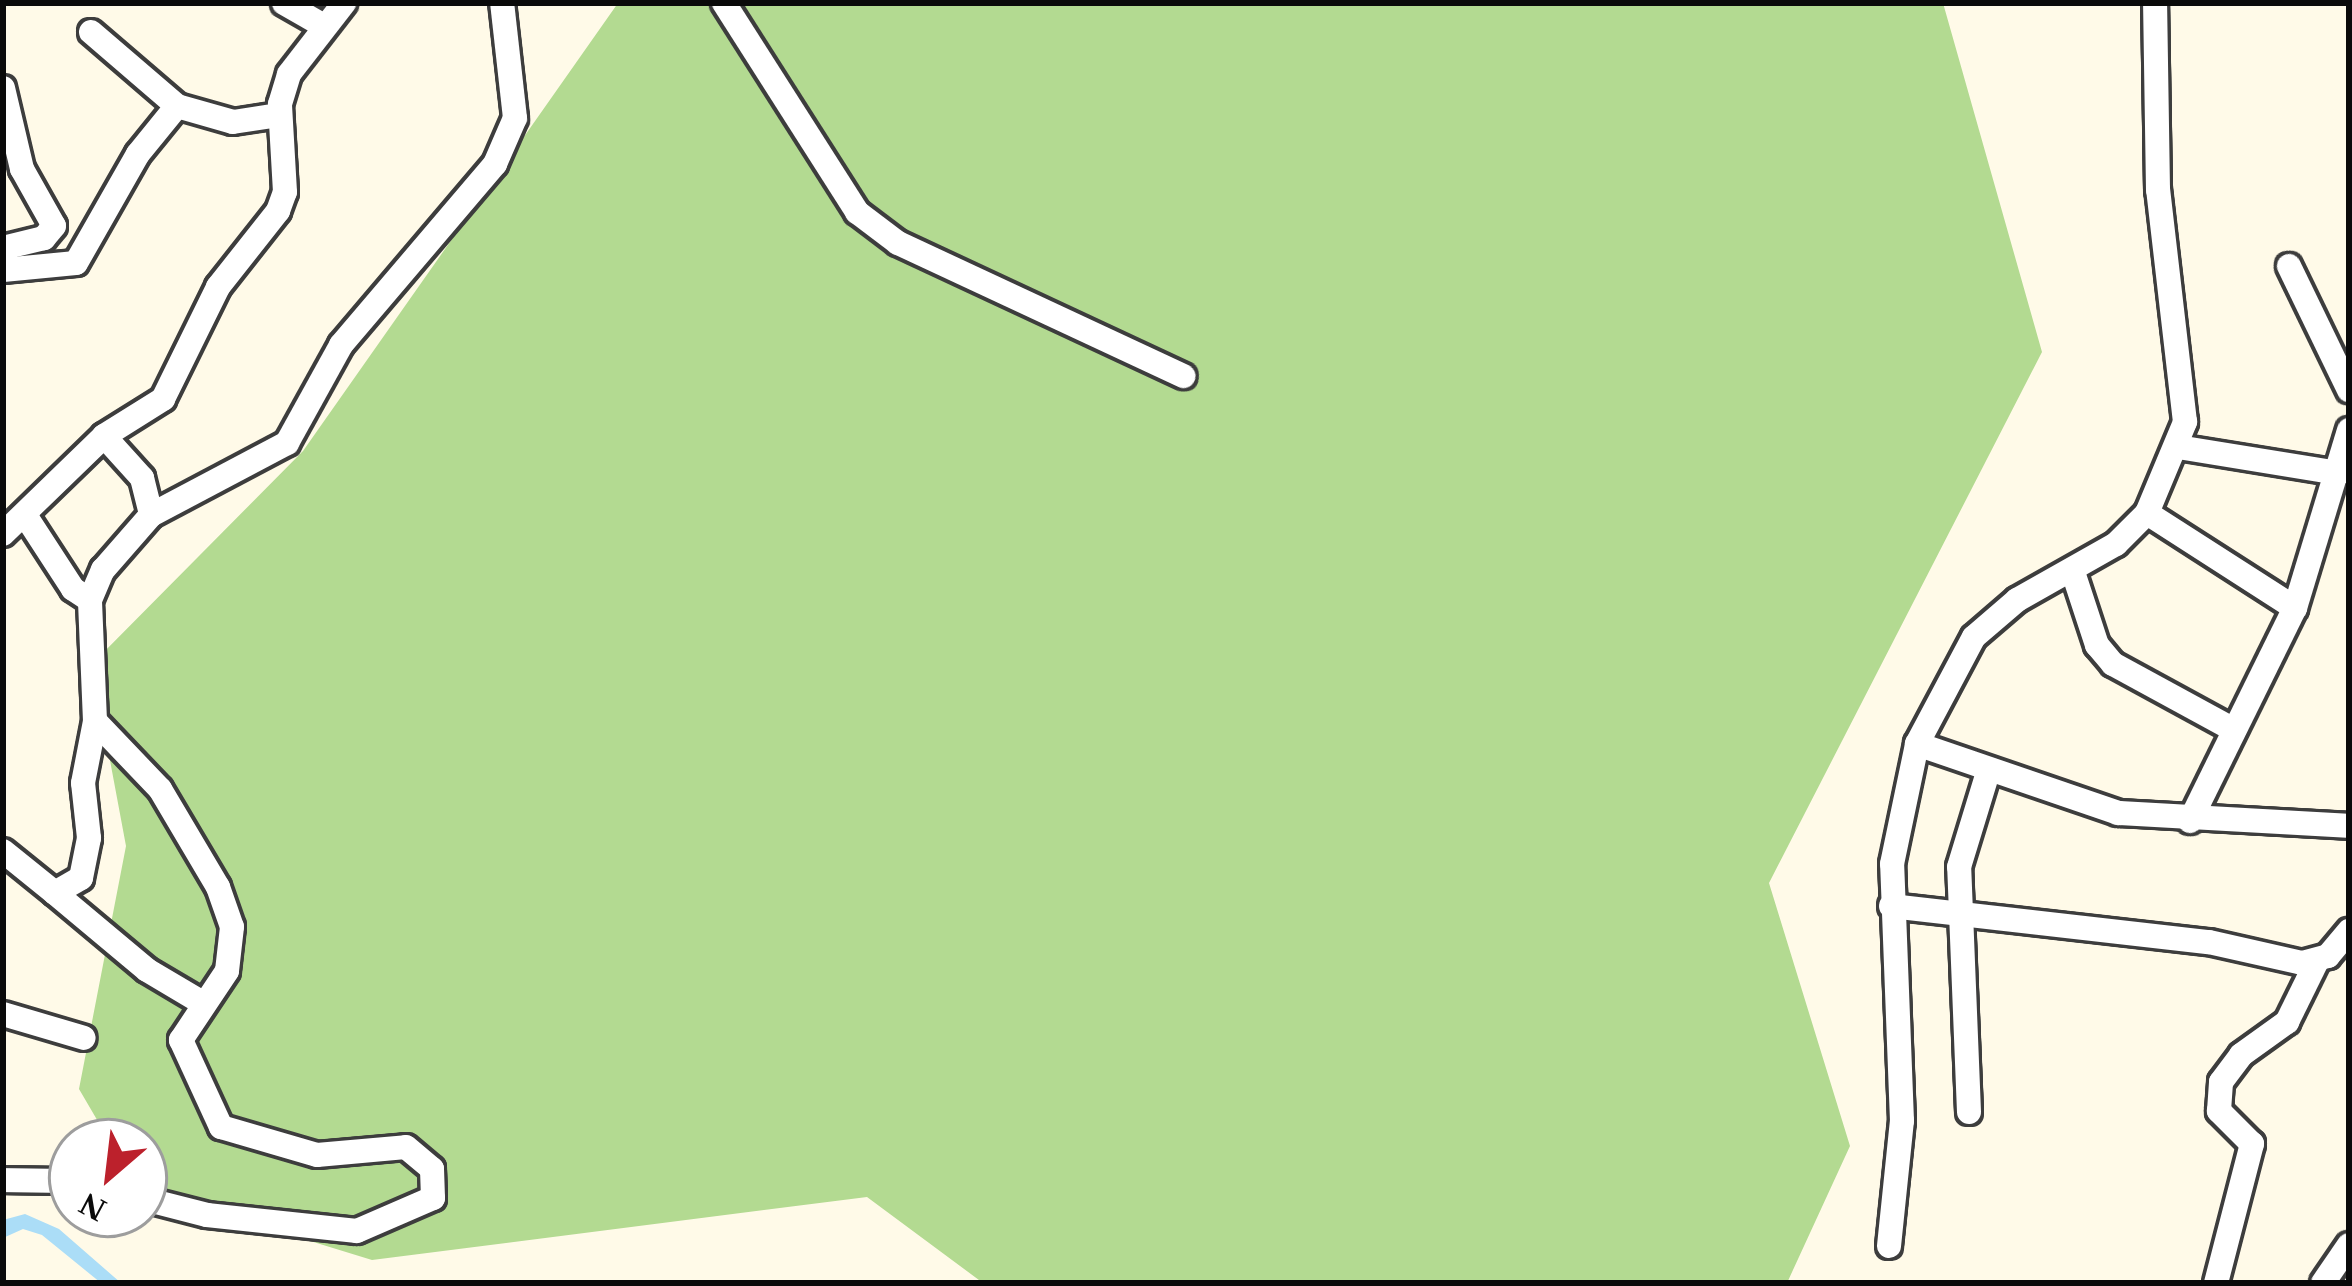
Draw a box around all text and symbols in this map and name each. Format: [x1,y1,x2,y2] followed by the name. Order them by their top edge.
[48,1118,168,1238] north arrow
[74,1186,111,1229] text: N

